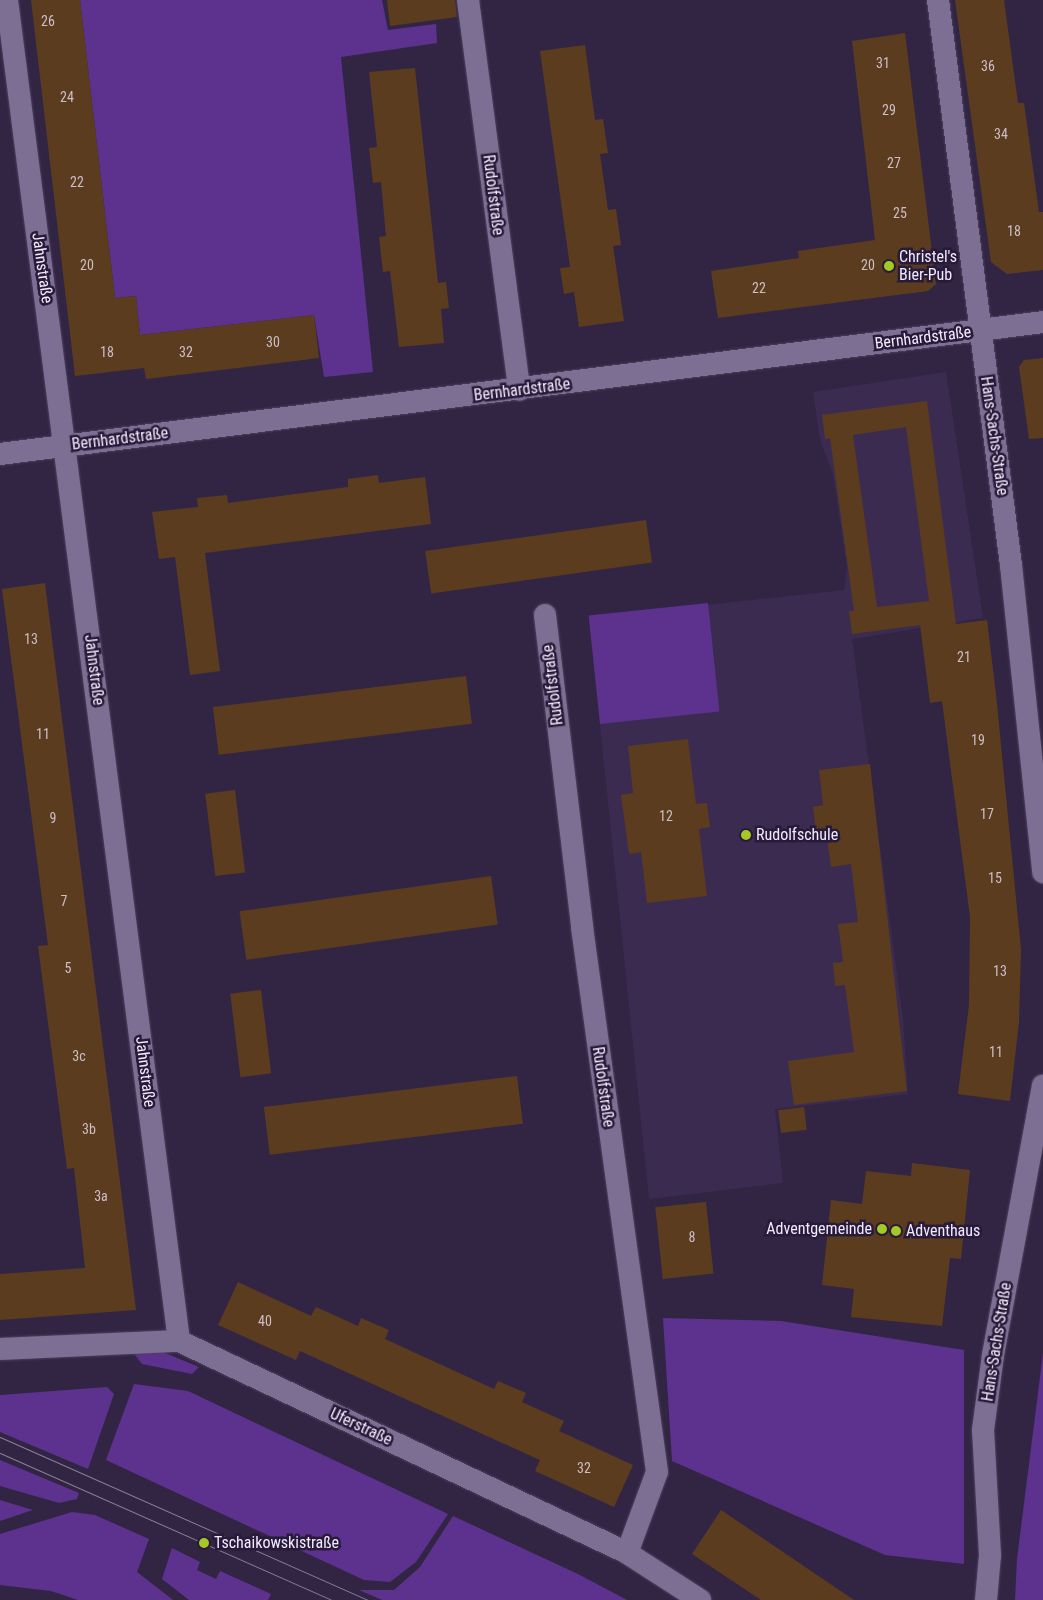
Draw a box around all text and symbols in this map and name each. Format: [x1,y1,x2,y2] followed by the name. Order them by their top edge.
[41,13,55,29] house number: 26
[876,55,890,71] house number: 31
[981,58,995,74] house number: 36
[60,89,74,105] house number: 24
[882,102,896,118] house number: 29
[994,126,1008,142] house number: 34
[479,154,507,236] street label: Rudolfstraße
[887,155,901,171] house number: 27
[70,174,84,190] house number: 22
[893,205,907,221] house number: 25
[1007,223,1021,239] house number: 18
[28,232,56,304] street label: Jahnstraße
[899,247,957,285] place label: Christel's Bier-Pub
[80,257,94,273] house number: 20
[861,257,875,273] house number: 20
[883,260,895,272] marker: Christel's Bier-Pub
[752,280,766,296] house number: 22
[874,323,972,353] street label: Bernhardstraße
[266,334,280,350] house number: 30
[100,344,114,360] house number: 18
[179,344,193,360] house number: 32
[473,375,571,405] street label: Bernhardstraße
[976,375,1012,497] street label: Hans-Sachs-Straße
[71,424,169,454] street label: Bernhardstraße
[24,631,38,647] house number: 13
[80,634,108,706] street label: Jahnstraße
[539,644,567,726] street label: Rudolfstraße
[957,649,971,665] house number: 21
[36,726,50,742] house number: 11
[971,732,985,748] house number: 19
[980,806,994,822] house number: 17
[659,808,673,824] house number: 12
[50,810,56,826] house number: 9
[756,825,838,845] place label: Rudolfschule
[740,829,752,841] marker: Rudolfschule
[988,870,1002,886] house number: 15
[61,893,67,909] house number: 7
[65,960,71,976] house number: 5
[993,963,1007,979] house number: 13
[131,1036,159,1108] street label: Jahnstraße
[989,1044,1003,1060] house number: 11
[588,1046,618,1128] street label: Rudolfstraße
[72,1048,86,1064] house number: 3c
[82,1121,96,1137] house number: 3b
[94,1188,108,1204] house number: 3a
[766,1219,872,1239] place label: Adventgemeinde
[906,1221,980,1241] place label: Adventhaus
[876,1223,888,1235] marker: Adventgemeinde
[890,1225,902,1237] marker: Adventhaus
[689,1229,695,1245] house number: 8
[978,1281,1016,1403] street label: Hans-Sachs-Straße
[258,1313,272,1329] house number: 40
[327,1404,395,1450] street label: Uferstraße
[577,1460,591,1476] house number: 32
[214,1533,339,1553] place label: Tschaikowskistraße
[198,1537,210,1549] marker: Tschaikowskistraße

